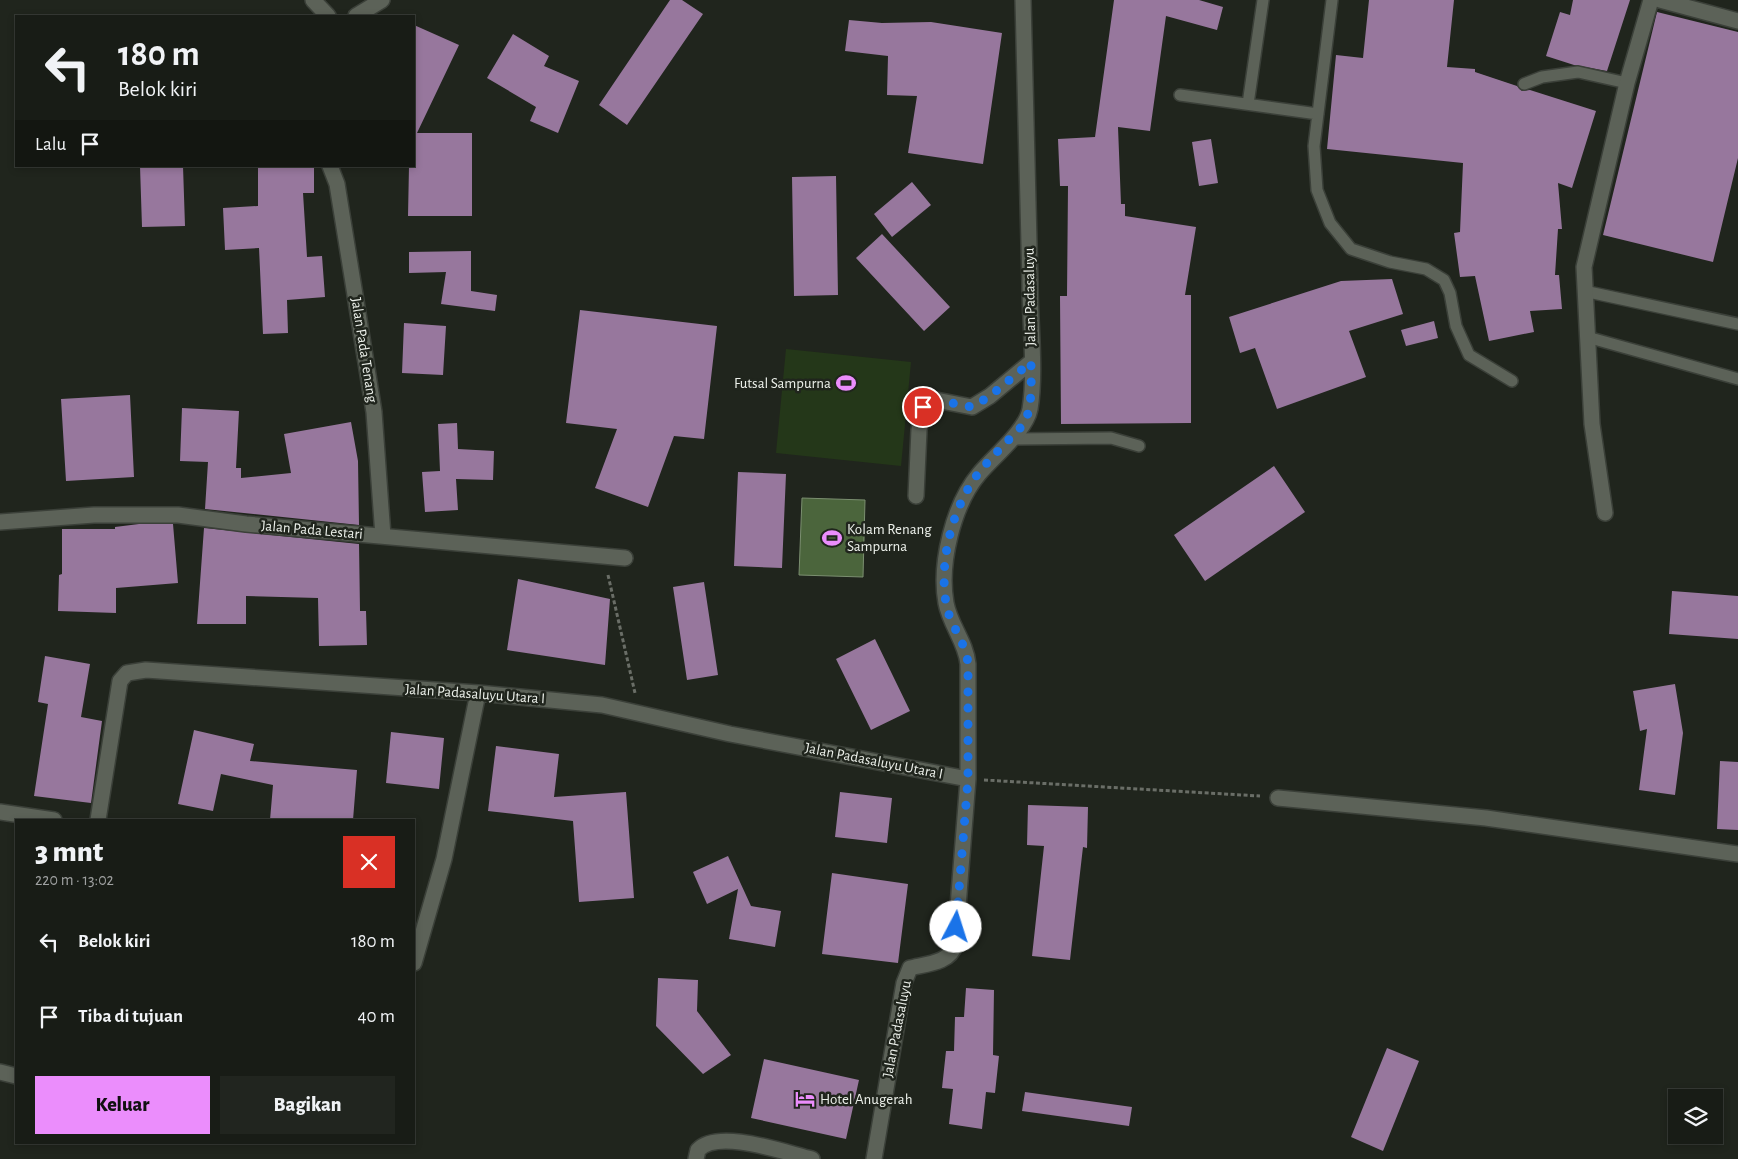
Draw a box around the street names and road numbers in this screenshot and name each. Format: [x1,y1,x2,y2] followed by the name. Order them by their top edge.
[1022,247,1038,346] street label: Jalan Padasaluyu
[348,296,380,404] street label: Jalan Pada Tenang
[261,518,363,542] street label: Jalan Pada Lestari
[405,682,545,706] street label: Jalan Padasaluyu Utara I
[804,740,944,782] street label: Jalan Padasaluyu Utara I
[880,979,914,1079] street label: Jalan Padasaluyu

